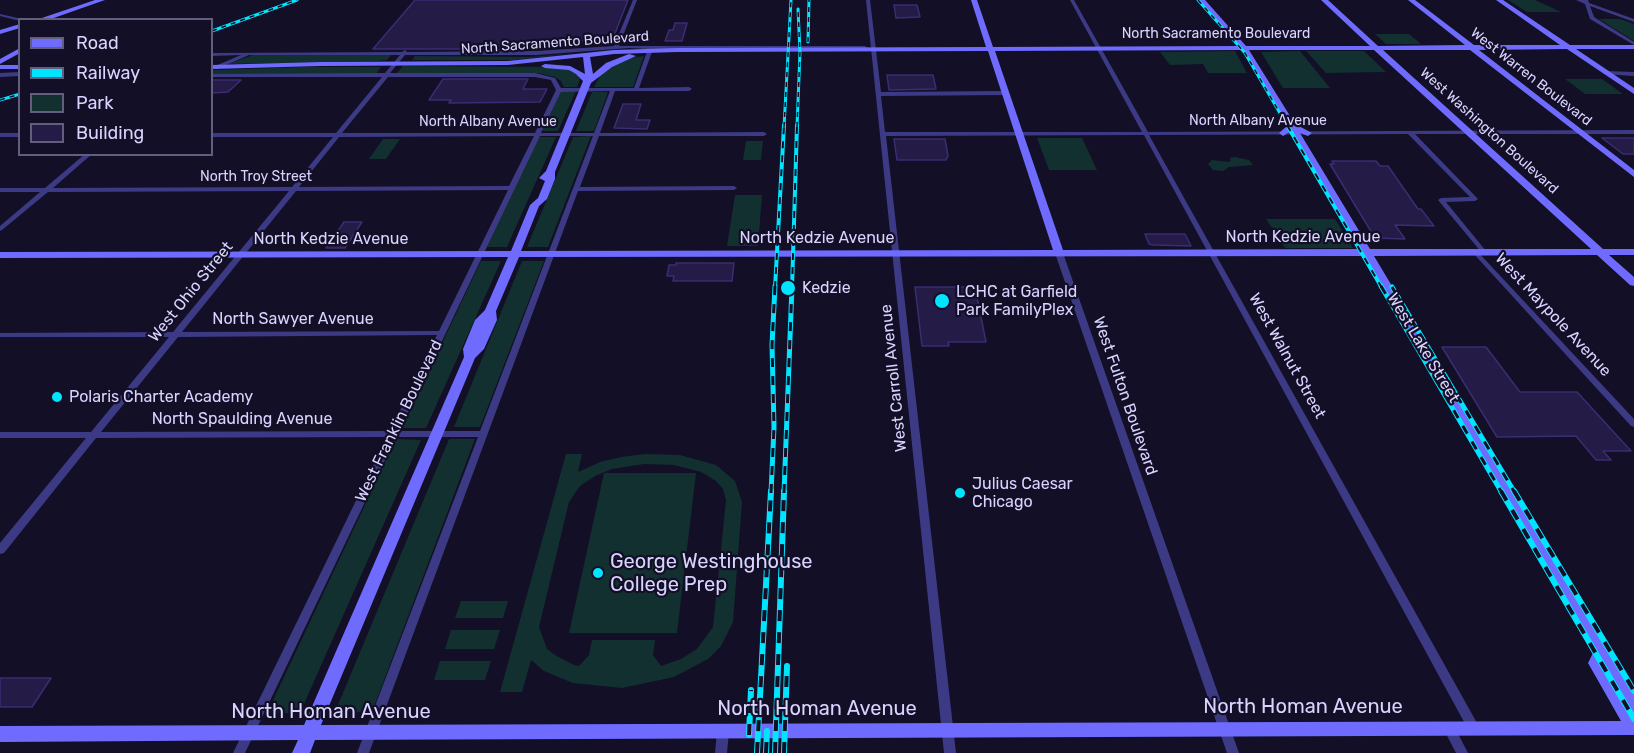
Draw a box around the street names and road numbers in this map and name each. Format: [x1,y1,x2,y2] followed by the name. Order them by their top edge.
[1467,24,1595,130] street label: West Warren Boulevard
[1122,26,1310,42] street label: North Sacramento Boulevard
[460,28,650,58] street label: North Sacramento Boulevard
[1416,64,1562,198] street label: West Washington Boulevard
[1189,113,1327,129] street label: North Albany Avenue
[419,114,557,130] street label: North Albany Avenue
[200,169,312,185] street label: North Troy Street
[1226,227,1380,247] street label: North Kedzie Avenue
[740,228,894,248] street label: North Kedzie Avenue
[254,229,408,249] street label: North Kedzie Avenue
[145,238,237,346] street label: West Ohio Street
[1491,249,1615,381] street label: West Maypole Avenue
[1244,290,1330,422] street label: West Walnut Street
[1383,290,1463,406] street label: West Lake Street
[877,303,911,453] street label: West Carroll Avenue
[212,309,374,329] street label: North Sawyer Avenue
[1089,314,1161,478] street label: West Fulton Boulevard
[351,337,447,505] street label: West Franklin Boulevard
[152,409,332,429] street label: North Spaulding Avenue
[1203,695,1403,719] street label: North Homan Avenue
[717,697,917,721] street label: North Homan Avenue
[231,700,431,724] street label: North Homan Avenue

